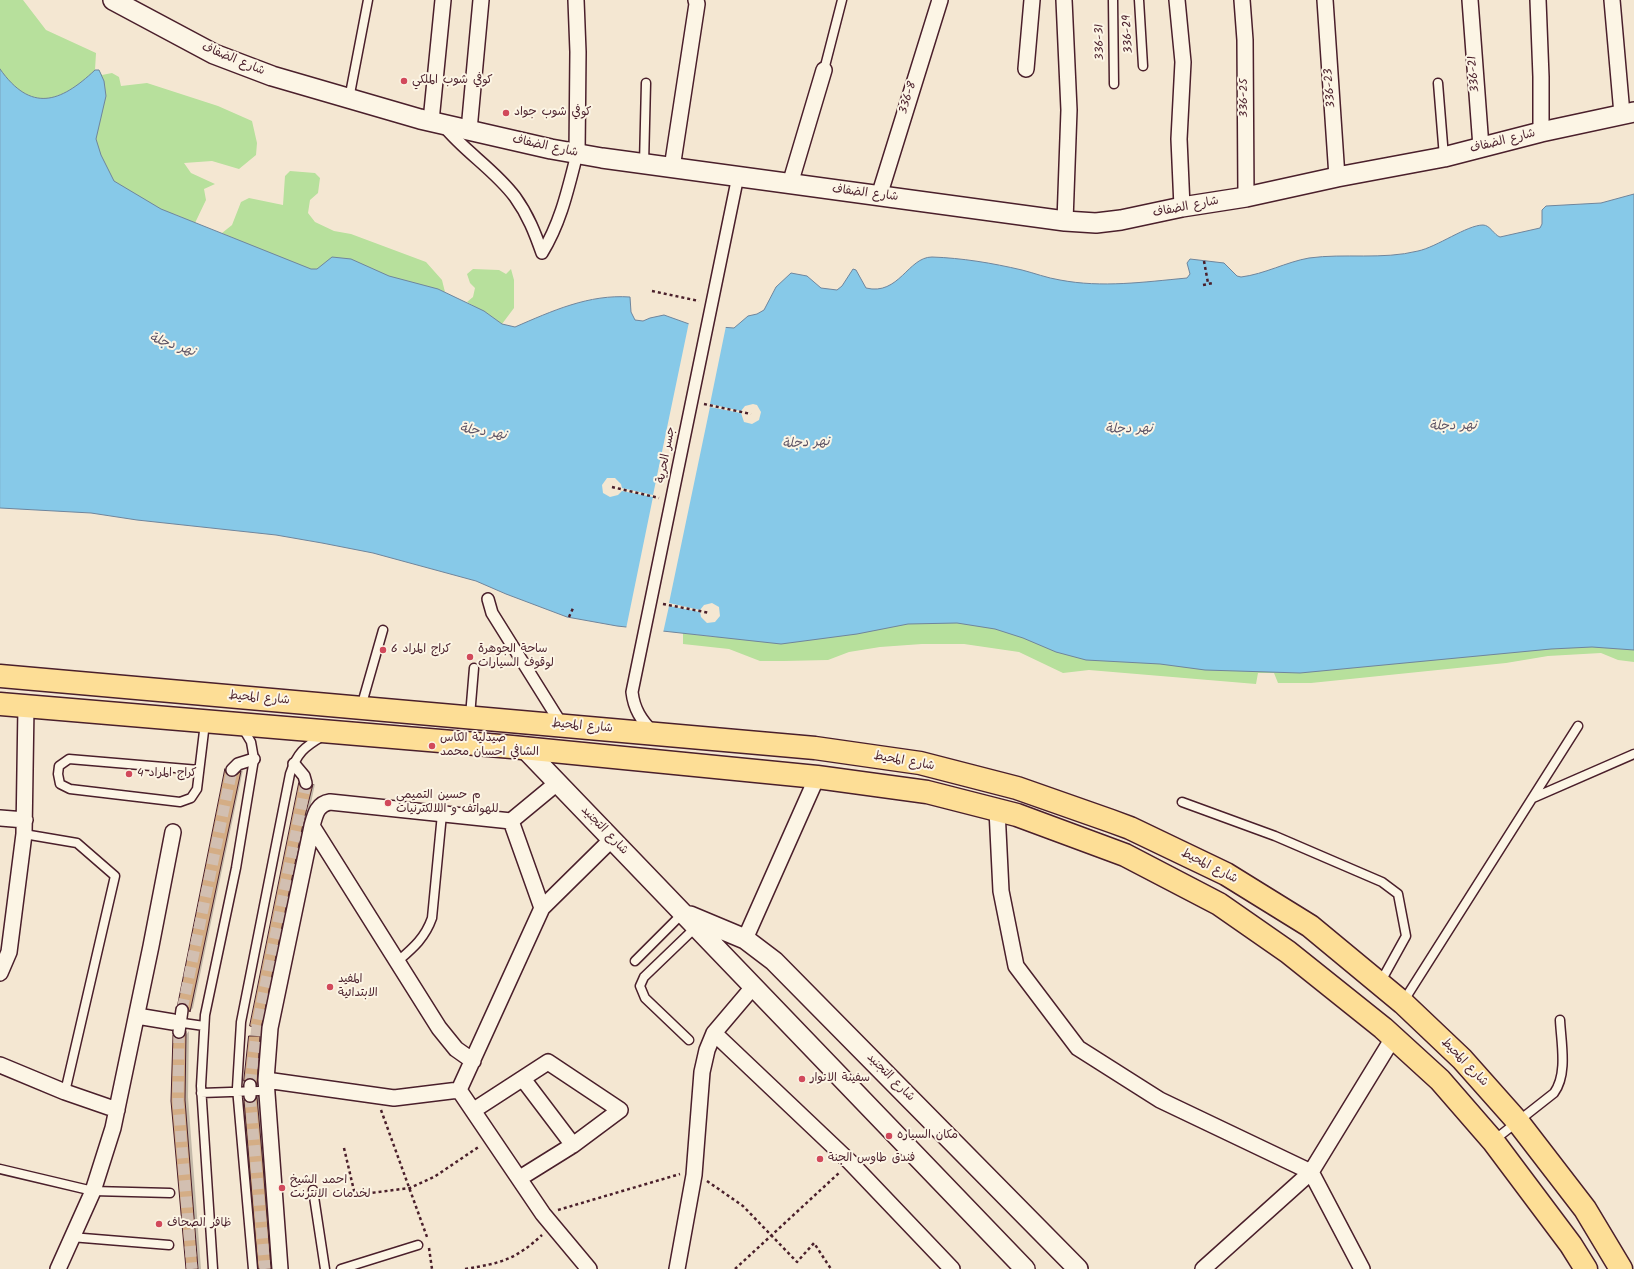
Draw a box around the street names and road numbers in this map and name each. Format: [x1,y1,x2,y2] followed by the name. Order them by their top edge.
[1121,14,1137,54] street label: 336-29
[1093,24,1109,60] street label: 336-31
[199,41,267,79] street label: شارع الضفاف
[1466,55,1484,93] street label: 336-21
[1322,68,1340,108] street label: 336-23
[1238,78,1252,118] street label: 336-25
[897,80,921,116] street label: 336-8
[1469,127,1537,157] street label: شارع الضفاف
[511,133,579,161] street label: شارع الضفاف
[831,183,899,205] street label: شارع الضفاف
[1152,195,1220,221] street label: شارع الضفاف
[654,426,680,484] street label: جسر الحرية
[228,689,290,709] street label: شارع المحيط
[551,717,613,737] street label: شارع المحيط
[872,750,936,774] street label: شارع المحيط
[577,804,631,858] street label: شارع التجنيد
[1178,847,1240,887] street label: شارع المحيط
[1437,1036,1491,1090] street label: شارع المحيط
[863,1051,917,1105] street label: شارع التجنيد

